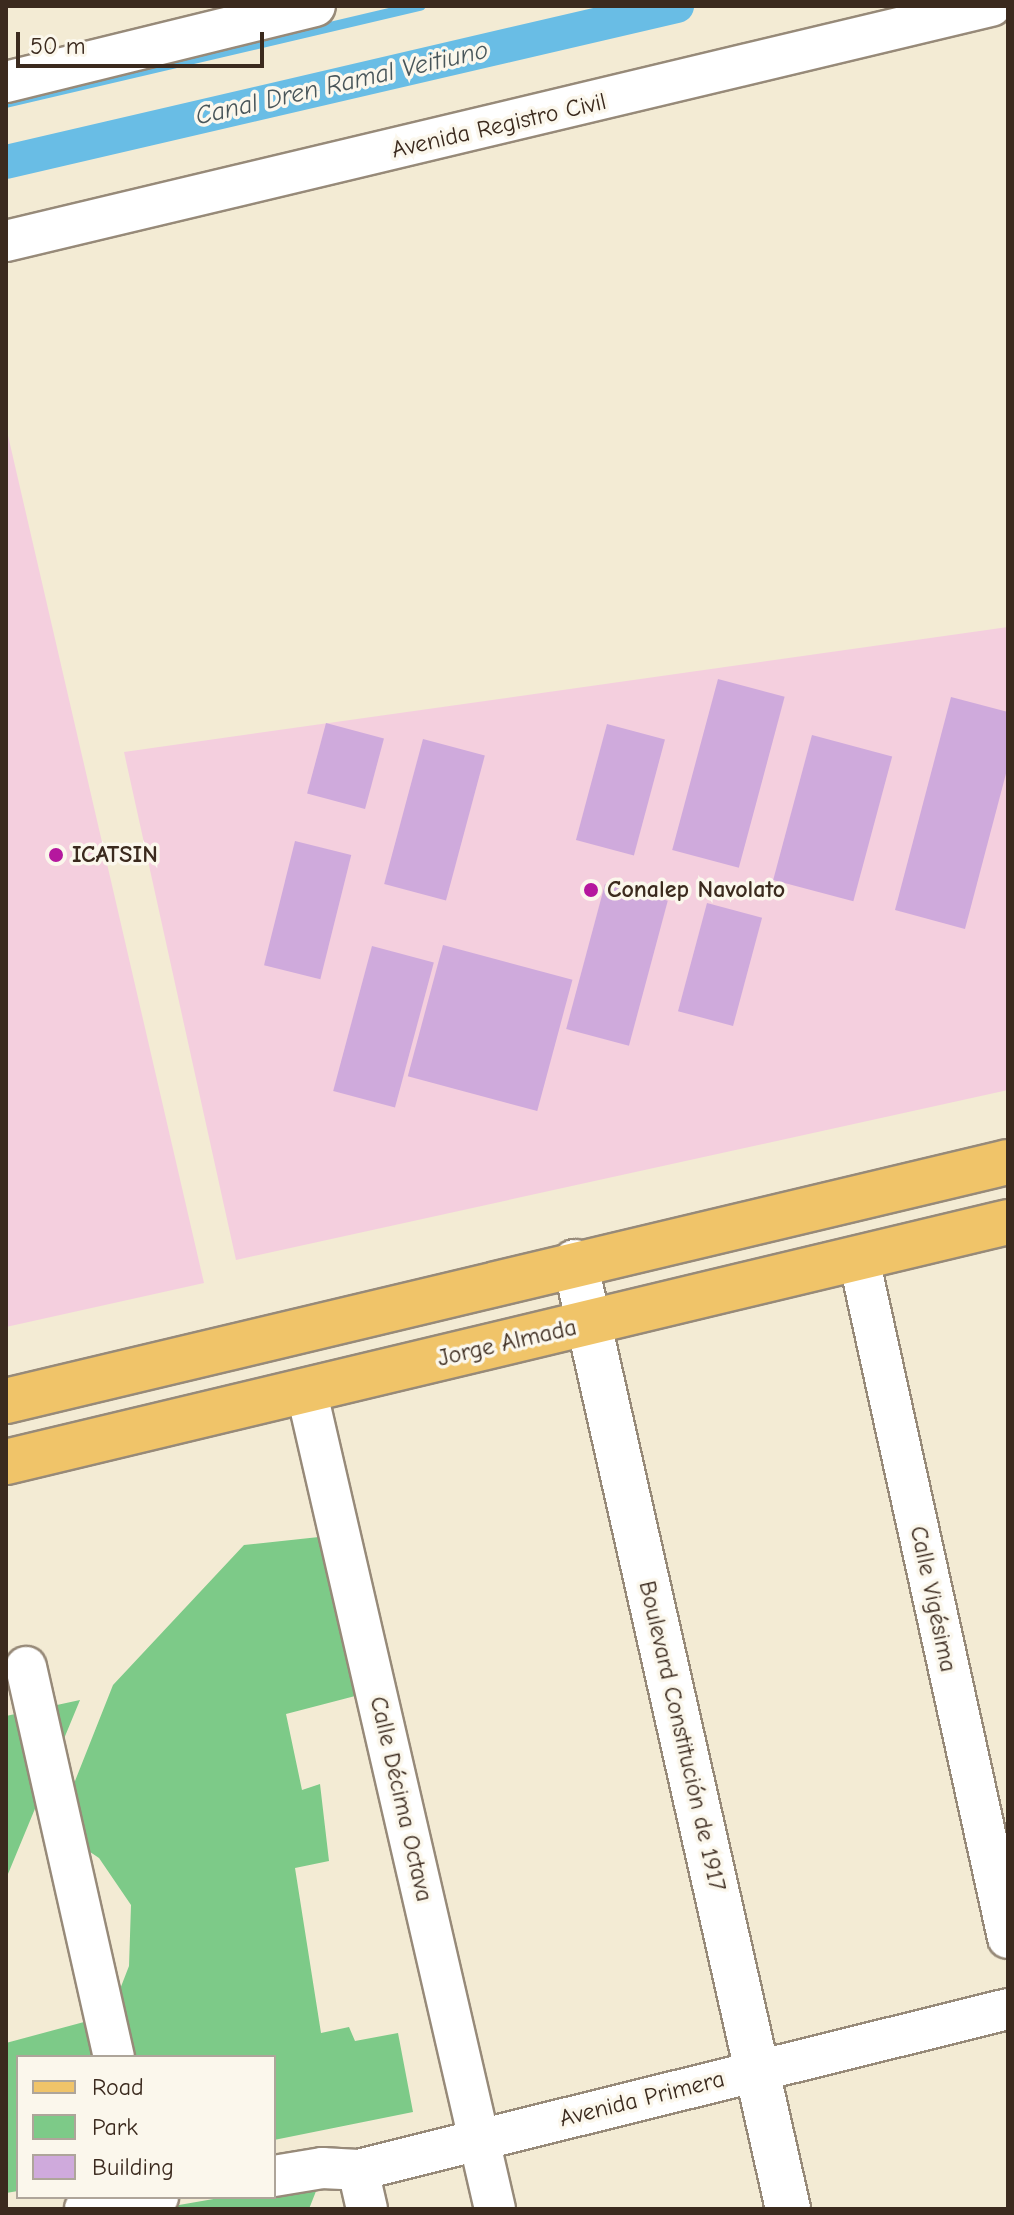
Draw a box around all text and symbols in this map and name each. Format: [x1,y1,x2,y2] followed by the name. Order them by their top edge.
[20,16,268,66] scale bar
[30,32,86,60] text: 50 m
[193,35,491,133] water label: Canal Dren Ramal Veitiuno
[389,87,609,165] street label: Avenida Registro Civil
[72,841,158,869] place label: ICATSIN
[47,846,65,864] marker: ICATSIN
[607,876,785,904] place label: Conalep Navolato
[582,881,600,899] marker: Conalep Navolato
[435,1313,579,1373] street label: Jorge Almada
[903,1523,963,1675] street label: Calle Vigésima
[632,1578,732,1894] street label: Boulevard Constitución de 1917
[363,1694,439,1904] street label: Calle Décima Octava
[16,2055,276,2199] legend
[556,2065,728,2133] street label: Avenida Primera
[92,2073,144,2101] text: Road
[92,2113,138,2141] text: Park
[92,2153,174,2181] text: Building

